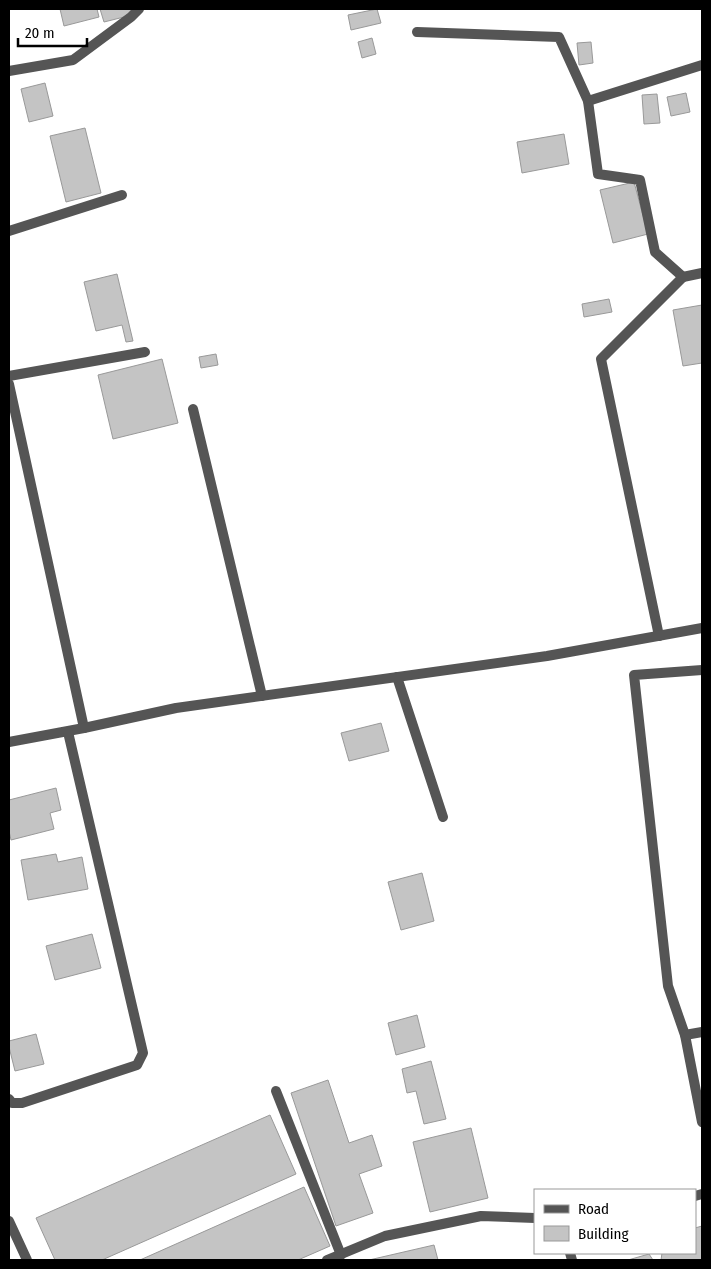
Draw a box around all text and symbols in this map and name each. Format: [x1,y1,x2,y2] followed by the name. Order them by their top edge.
[18,15,86,47] scale bar
[25,24,55,42] text: 20 m
[534,1189,696,1254] legend
[578,1200,609,1218] text: Road
[578,1225,629,1243] text: Building

